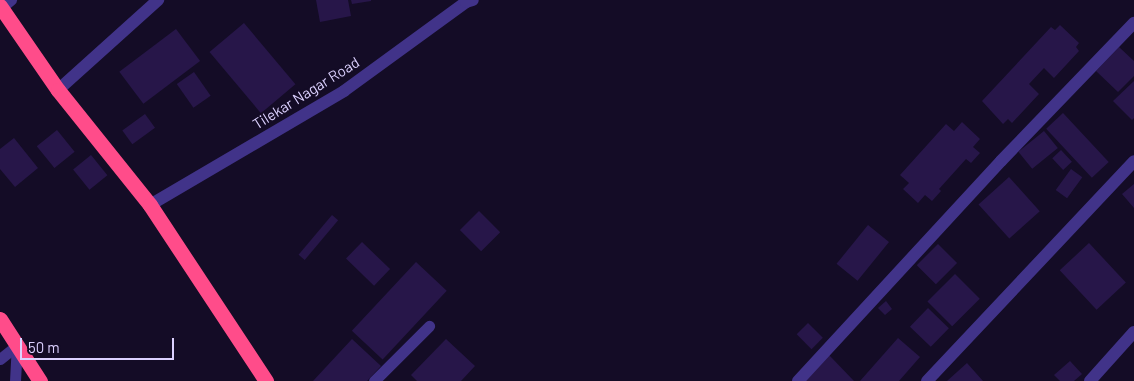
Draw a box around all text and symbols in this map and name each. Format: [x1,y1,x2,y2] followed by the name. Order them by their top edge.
[249,53,363,133] street label: Tilekar Nagar Road
[22,328,176,360] scale bar
[28,338,60,356] text: 50 m

